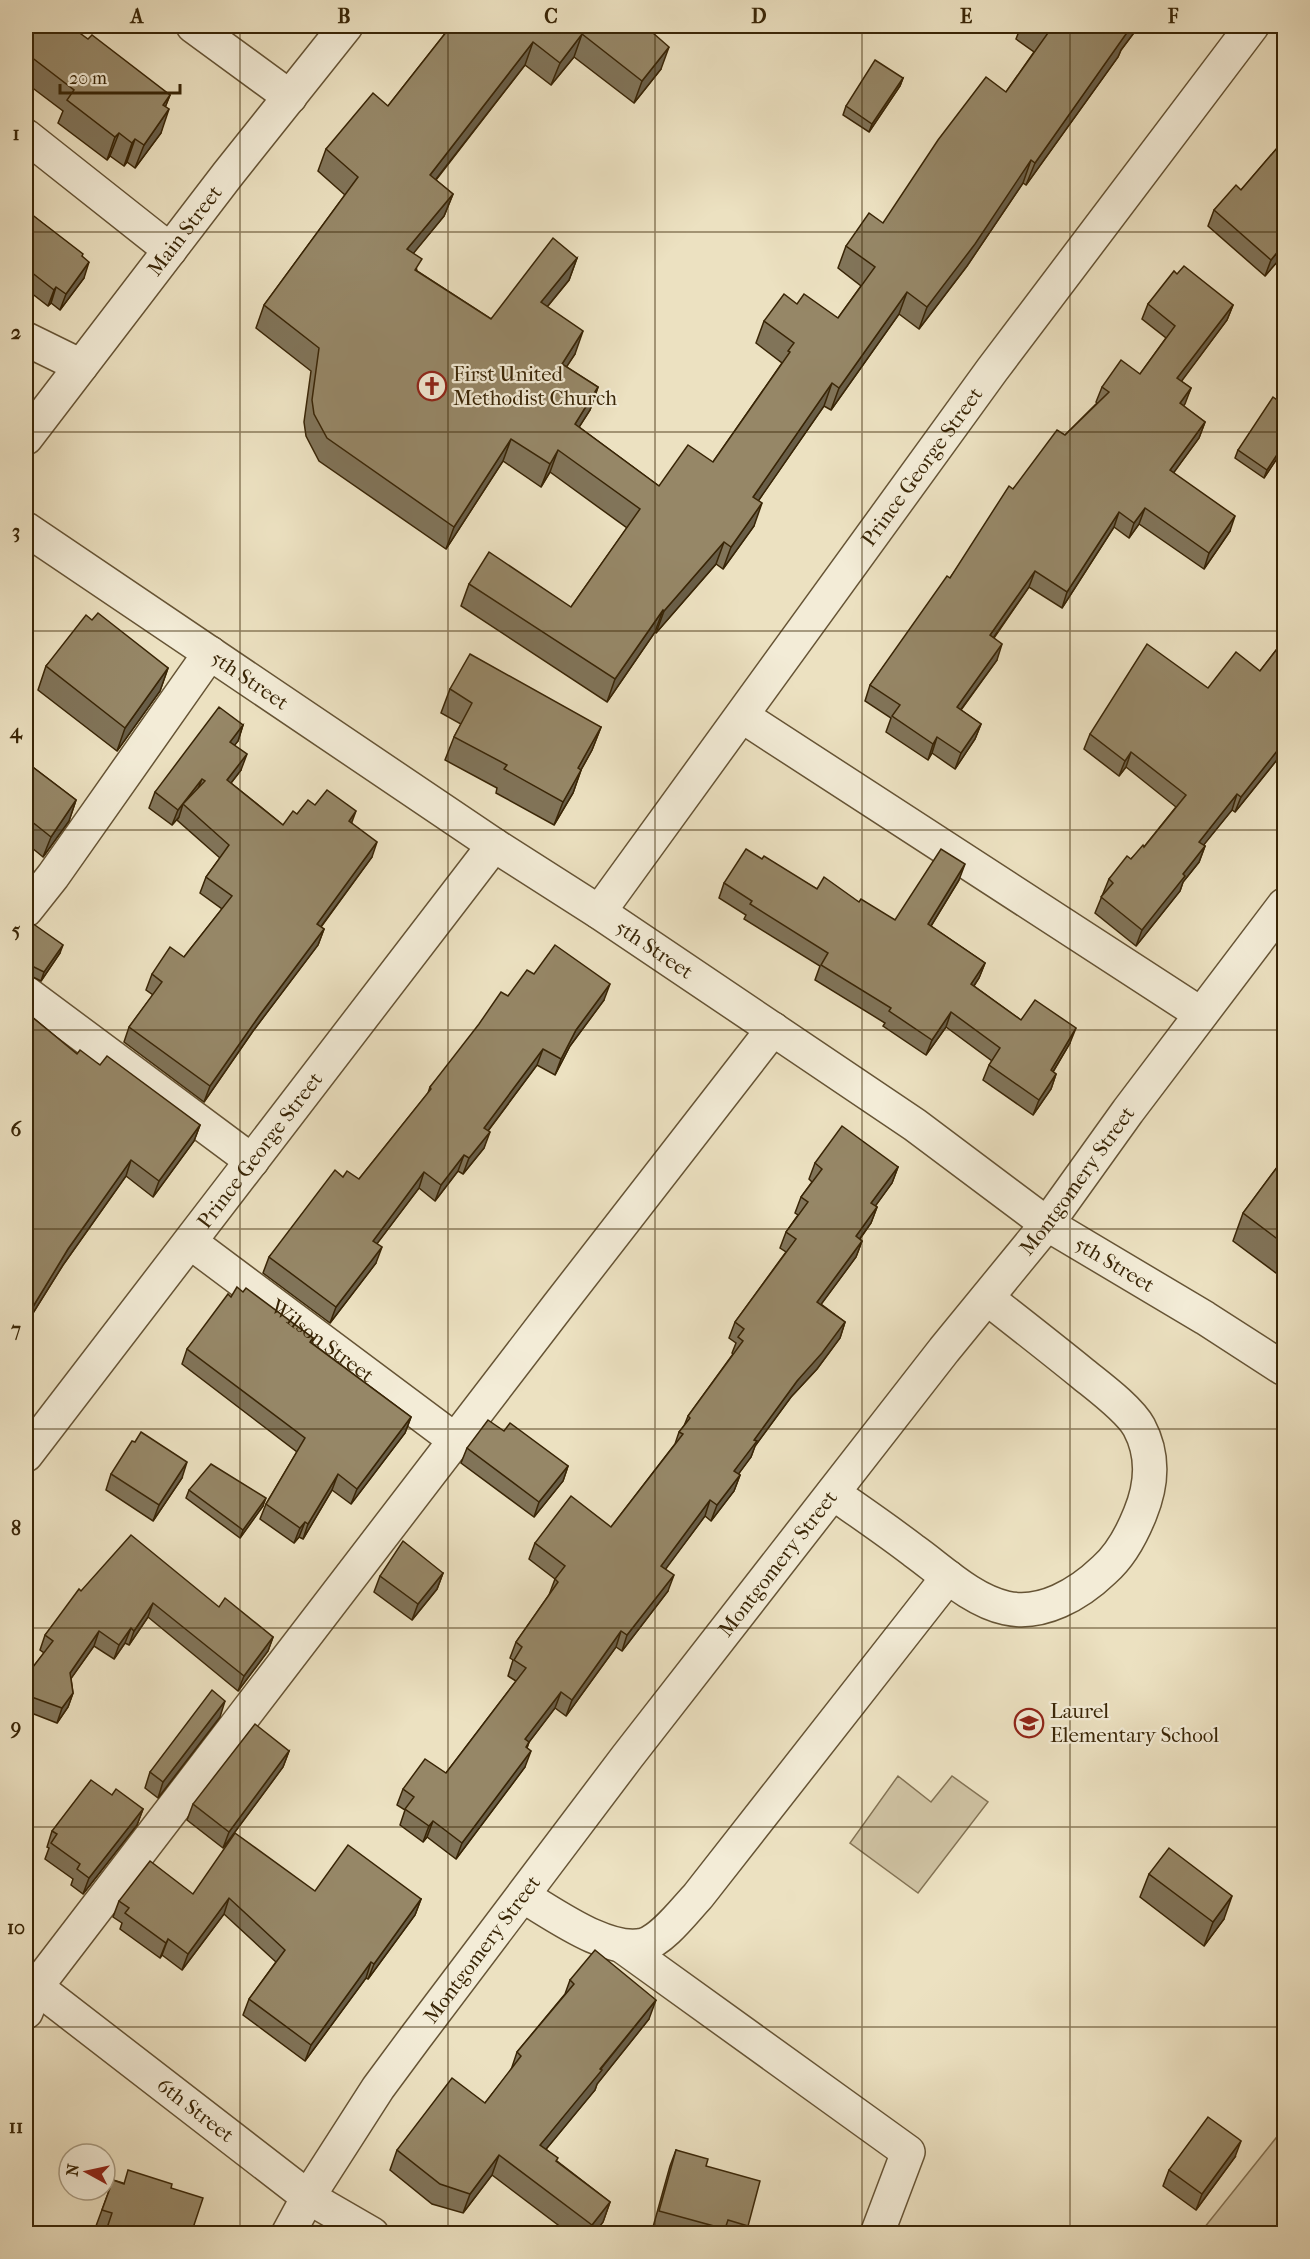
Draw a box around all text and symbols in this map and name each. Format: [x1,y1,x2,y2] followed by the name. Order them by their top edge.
[129,5,145,28] text: A
[337,5,351,28] text: B
[544,5,558,28] text: C
[751,5,767,28] text: D
[960,5,972,28] text: E
[1167,5,1179,28] text: F
[60,57,180,95] scale bar
[69,68,107,89] text: 20 m
[12,122,20,145] text: 1
[142,180,227,281] street label: Main Street
[11,321,21,344] text: 2
[453,362,617,410] place label: First United Methodist Church
[416,370,448,402] church icon: First United Methodist Church
[856,382,988,551] street label: Prince George Street
[12,520,20,543] text: 3
[206,645,294,715] street label: 5th Street
[9,720,23,744] text: 4
[611,915,698,984] street label: 5th Street
[12,919,21,942] text: 5
[192,1067,327,1233] street label: Prince George Street
[1014,1101,1140,1260] street label: Montgomery Street
[11,1118,23,1141] text: 6
[1071,1231,1159,1297] street label: 5th Street
[265,1294,379,1387] street label: Wilson Street
[10,1318,21,1341] text: 7
[713,1485,842,1641] street label: Montgomery Street
[11,1517,21,1540] text: 8
[1050,1699,1219,1747] place label: Laurel Elementary School
[1013,1707,1045,1739] school or university icon: Laurel Elementary School
[10,1716,21,1739] text: 9
[419,1870,546,2028] street label: Montgomery Street
[7,1916,25,1939] text: 10
[152,2073,239,2147] street label: 6th Street
[9,2115,23,2138] text: 11
[57,2142,117,2202] north arrow
[62,2162,83,2177] text: N

